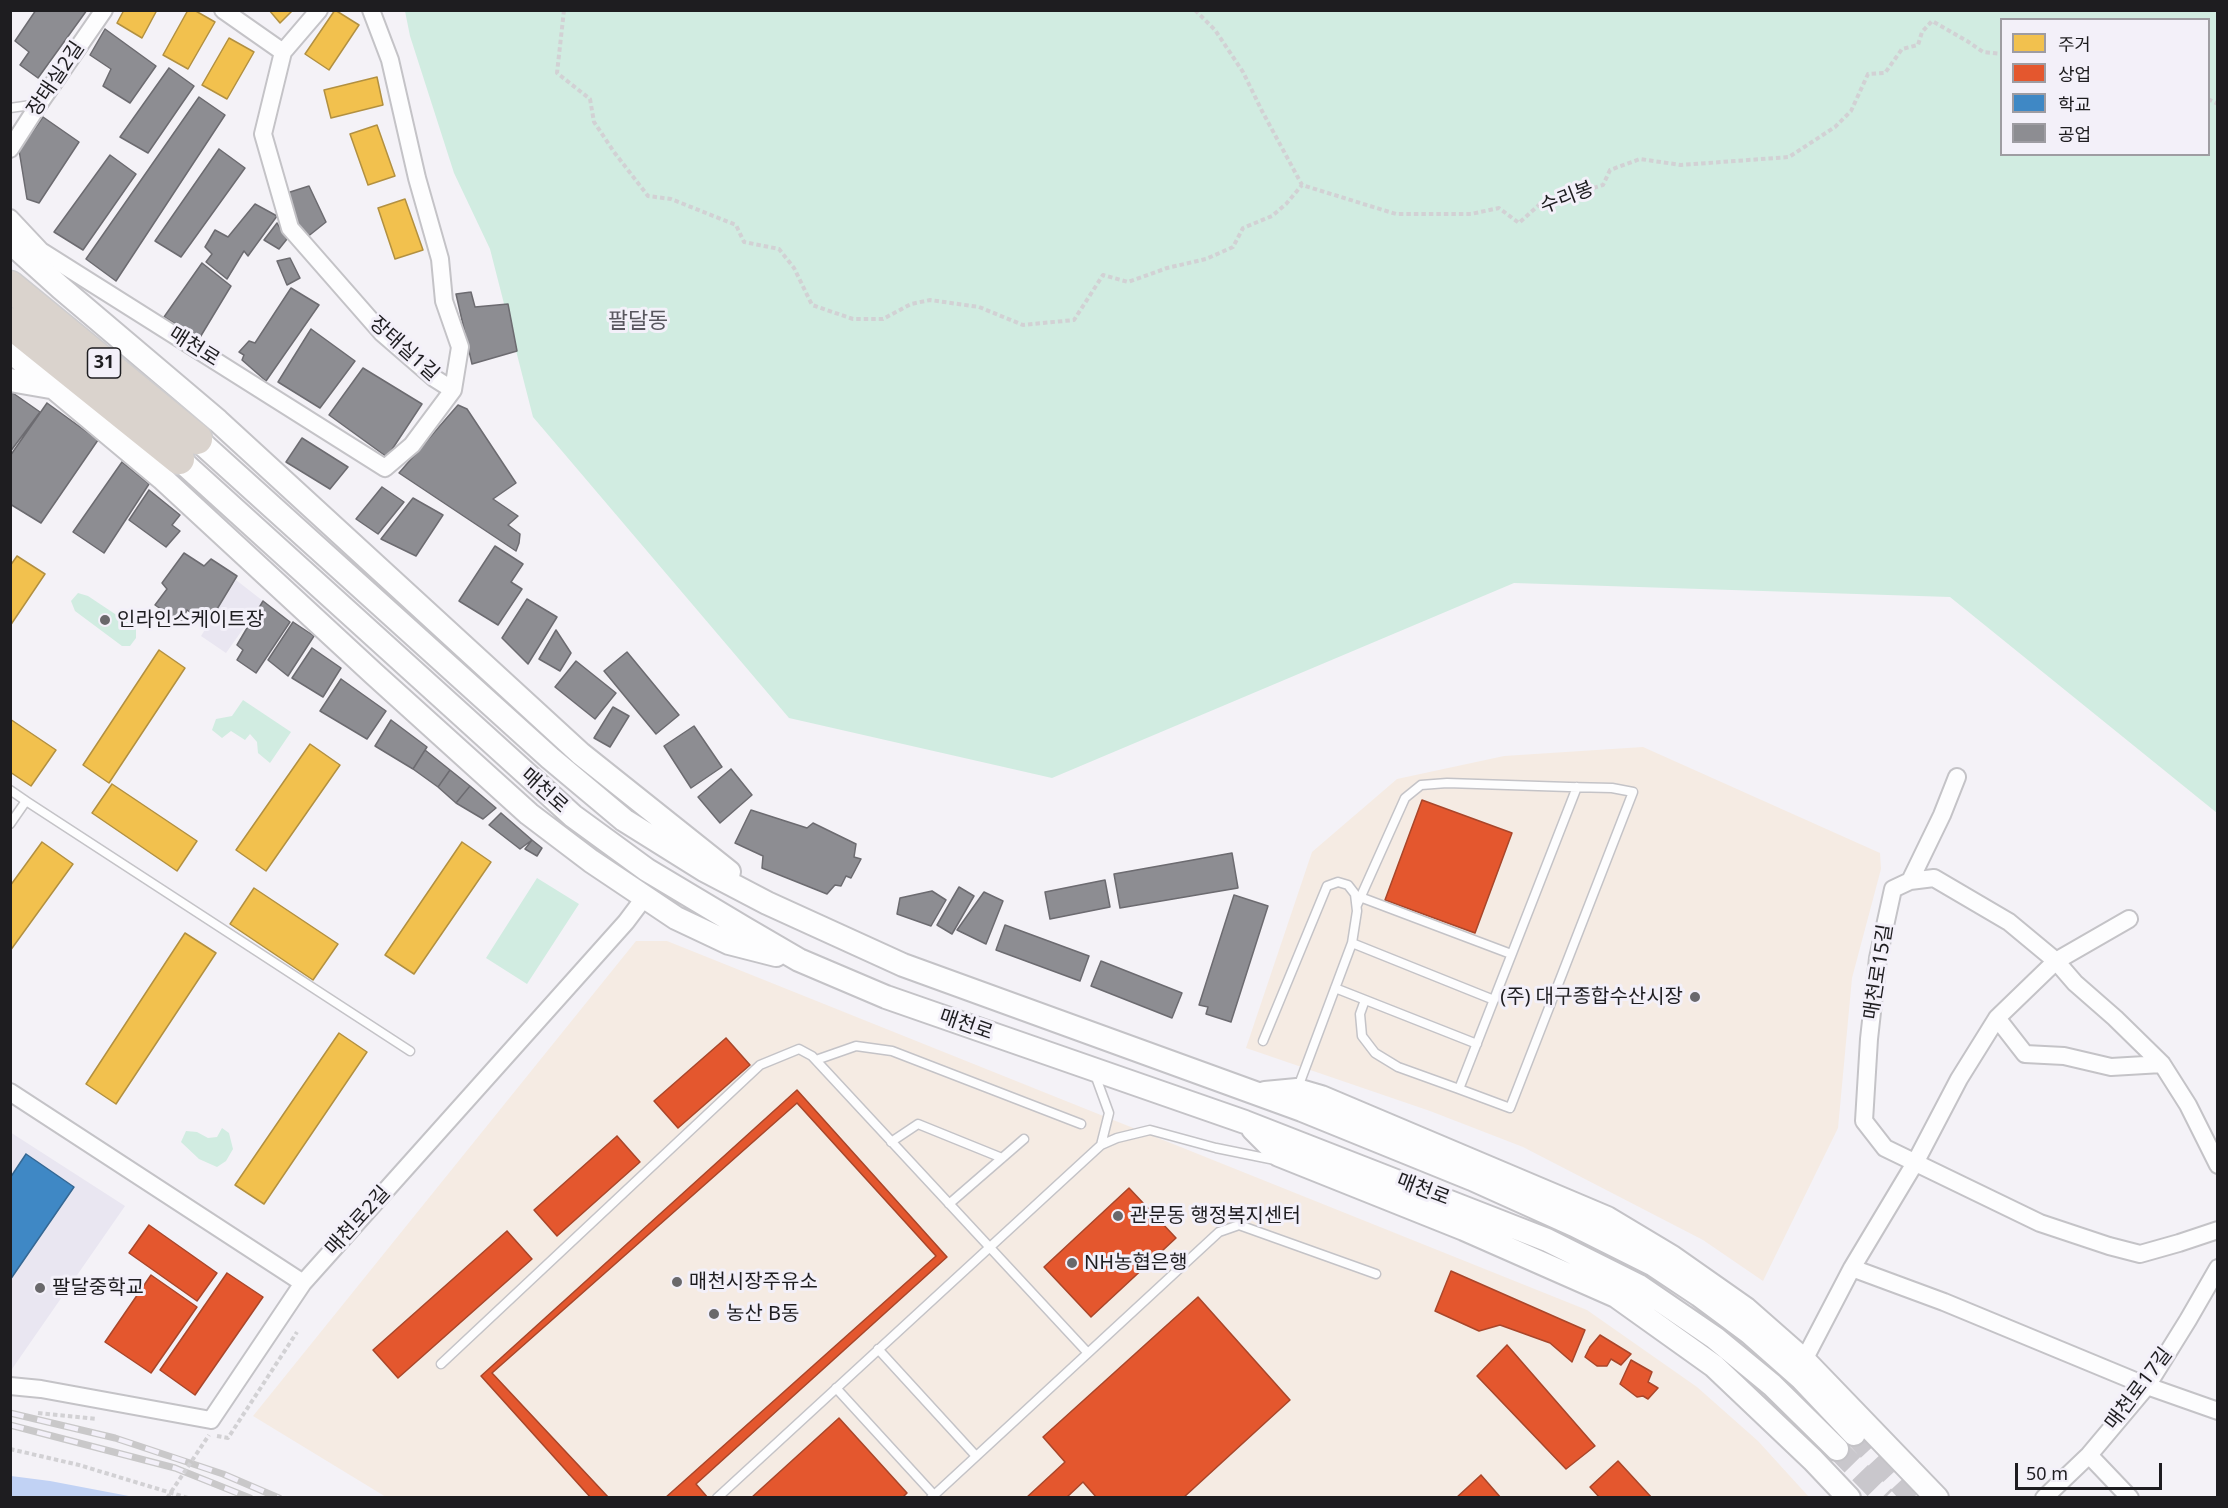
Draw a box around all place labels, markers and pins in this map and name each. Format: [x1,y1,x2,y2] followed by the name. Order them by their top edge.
[117,608,264,632] place label: 인라인스케이트장
[98,613,112,627] marker: 인라인스케이트장
[1500,985,1683,1009] place label: (주) 대구종합수산시장
[1688,990,1702,1004] marker: (주) 대구종합수산시장
[1130,1204,1301,1228] place label: 관문동 행정복지센터
[1111,1209,1125,1223] marker: 관문동 행정복지센터
[1084,1251,1188,1275] place label: NH농협은행
[1065,1256,1079,1270] marker: NH농협은행
[689,1270,818,1294] place label: 매천시장주유소
[670,1275,684,1289] marker: 매천시장주유소
[52,1276,144,1300] place label: 팔달중학교
[33,1281,47,1295] marker: 팔달중학교
[726,1302,799,1326] place label: 농산 B동
[707,1307,721,1321] marker: 농산 B동

